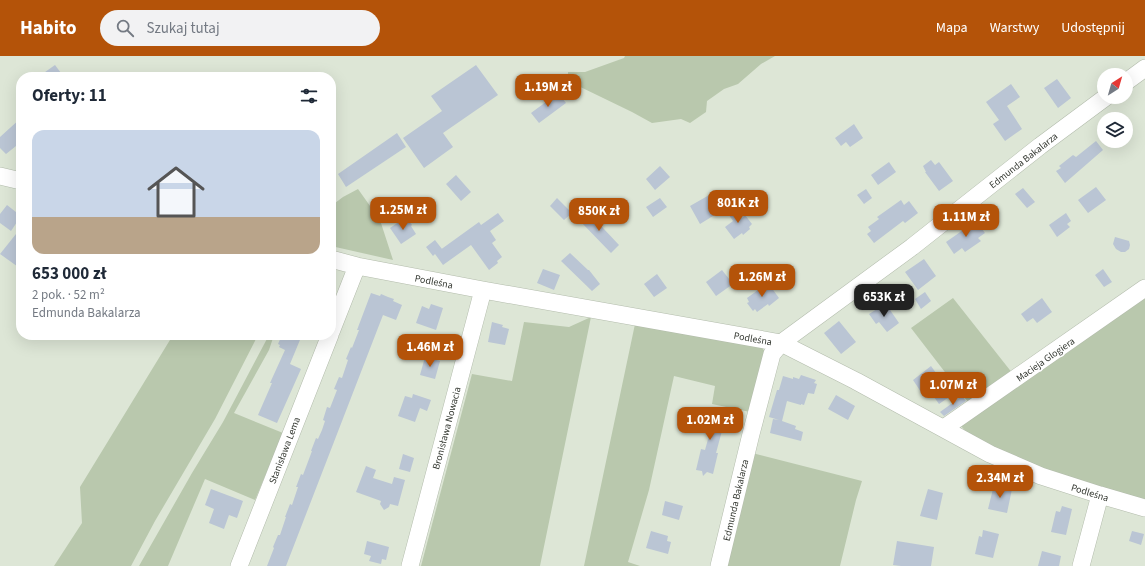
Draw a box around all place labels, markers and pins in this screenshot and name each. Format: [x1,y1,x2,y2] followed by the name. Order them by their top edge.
[507,74,589,108] pin: 1.19M zł
[701,190,775,224] pin: 801K zł
[362,197,444,231] pin: 1.25M zł
[562,198,636,232] pin: 850K zł
[925,204,1007,238] pin: 1.11M zł
[721,264,803,298] pin: 1.26M zł
[847,284,921,318] pin: 653K zł
[389,334,471,368] pin: 1.46M zł
[912,372,994,406] pin: 1.07M zł
[669,407,751,441] pin: 1.02M zł
[959,465,1041,499] pin: 2.34M zł

